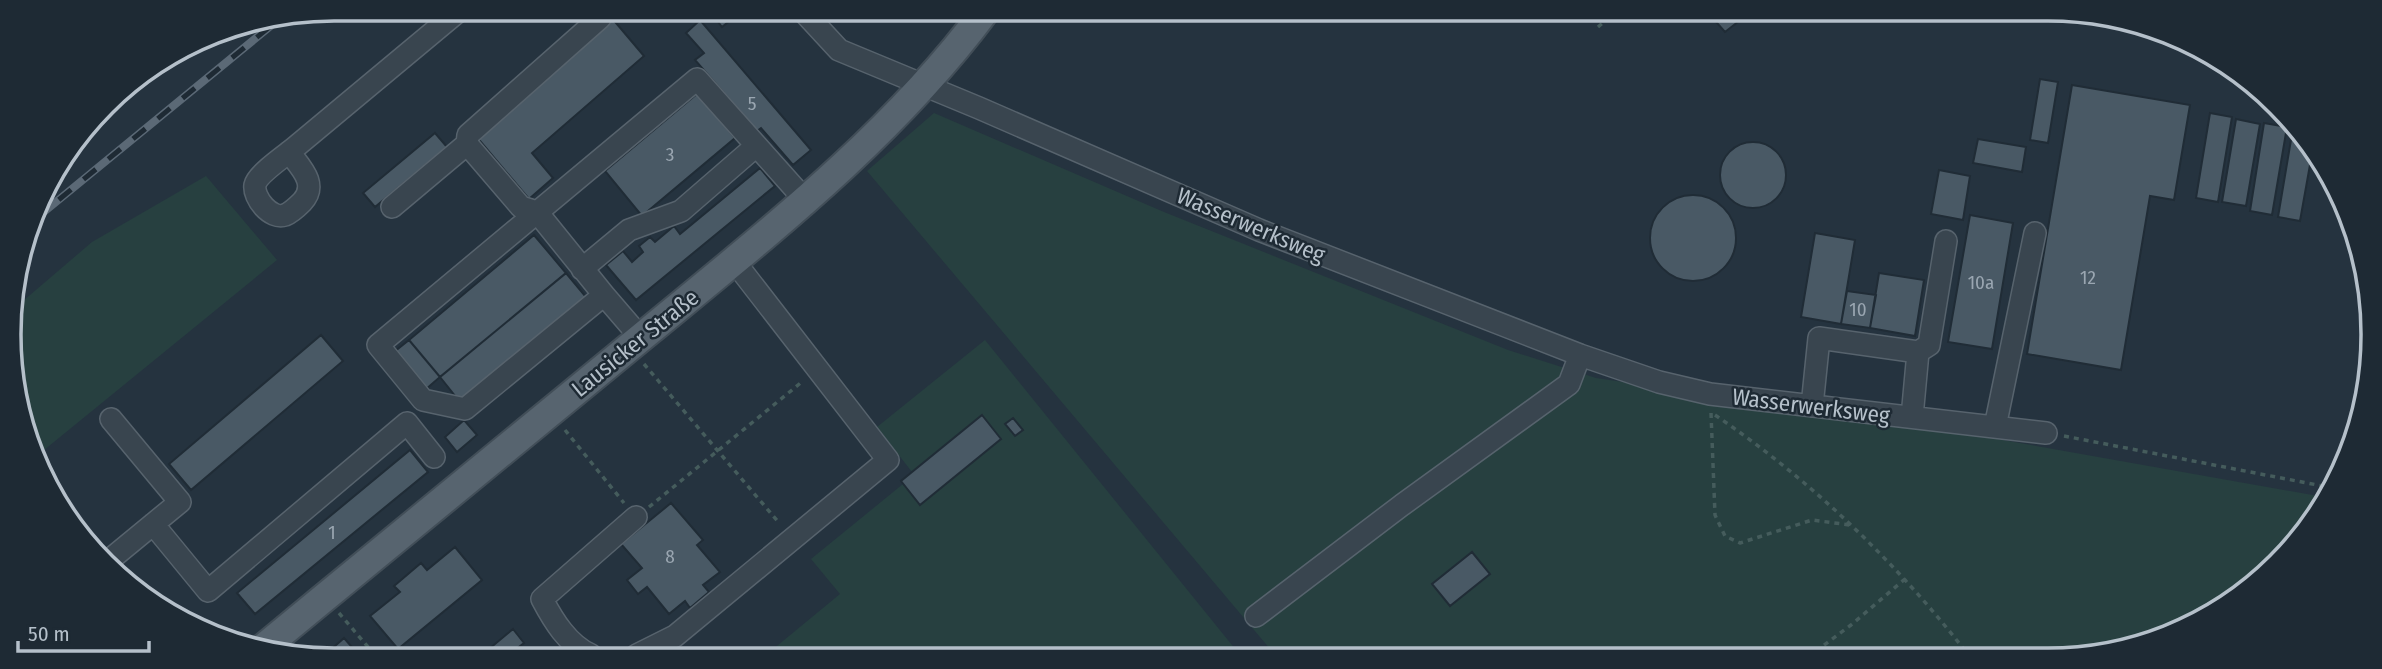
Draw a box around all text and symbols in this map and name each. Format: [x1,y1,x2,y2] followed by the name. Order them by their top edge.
[748,92,756,115] house number: 5
[666,143,674,166] house number: 3
[1173,181,1330,269] street label: Wasserwerksweg
[2080,266,2096,289] house number: 12
[1968,271,1994,294] house number: 10a
[566,283,704,403] street label: Lausicker Straße
[1849,298,1867,321] house number: 10
[1731,382,1892,430] street label: Wasserwerksweg
[328,521,336,544] house number: 1
[665,545,675,568] house number: 8
[18,610,149,654] scale bar
[28,621,70,647] text: 50 m

